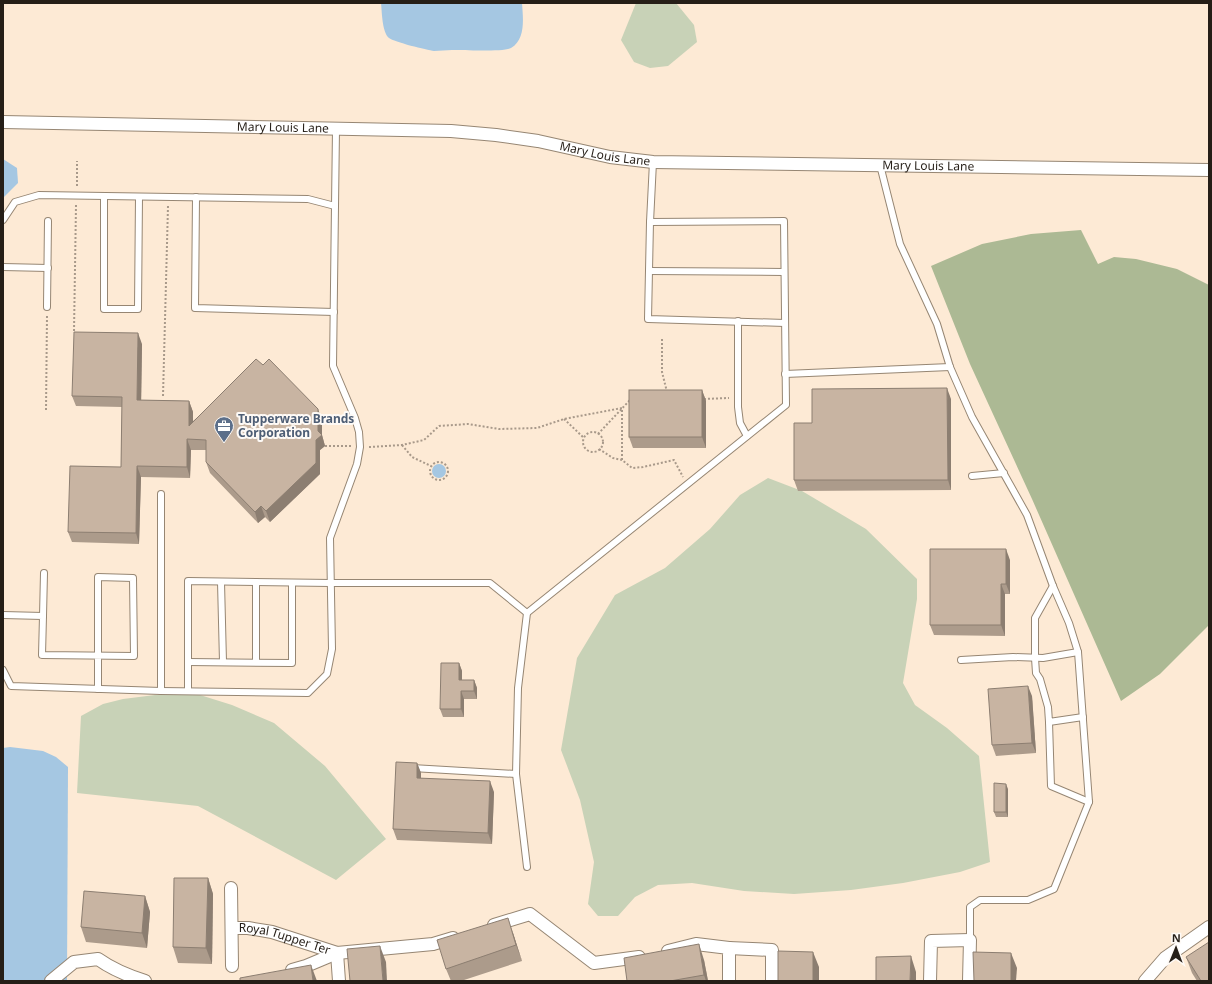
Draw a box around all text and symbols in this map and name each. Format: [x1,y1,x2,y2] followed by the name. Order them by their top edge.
[237,118,329,137] street label: Mary Louis Lane
[558,137,652,170] street label: Mary Louis Lane
[882,156,975,175] street label: Mary Louis Lane
[238,410,354,441] place label: Tupperware Brands Corporation
[213,415,235,443] office icon: Tupperware Brands Corporation
[239,919,333,958] street label: Royal Tupper Ter
[1156,928,1196,968] north arrow
[1172,930,1181,945] text: N

